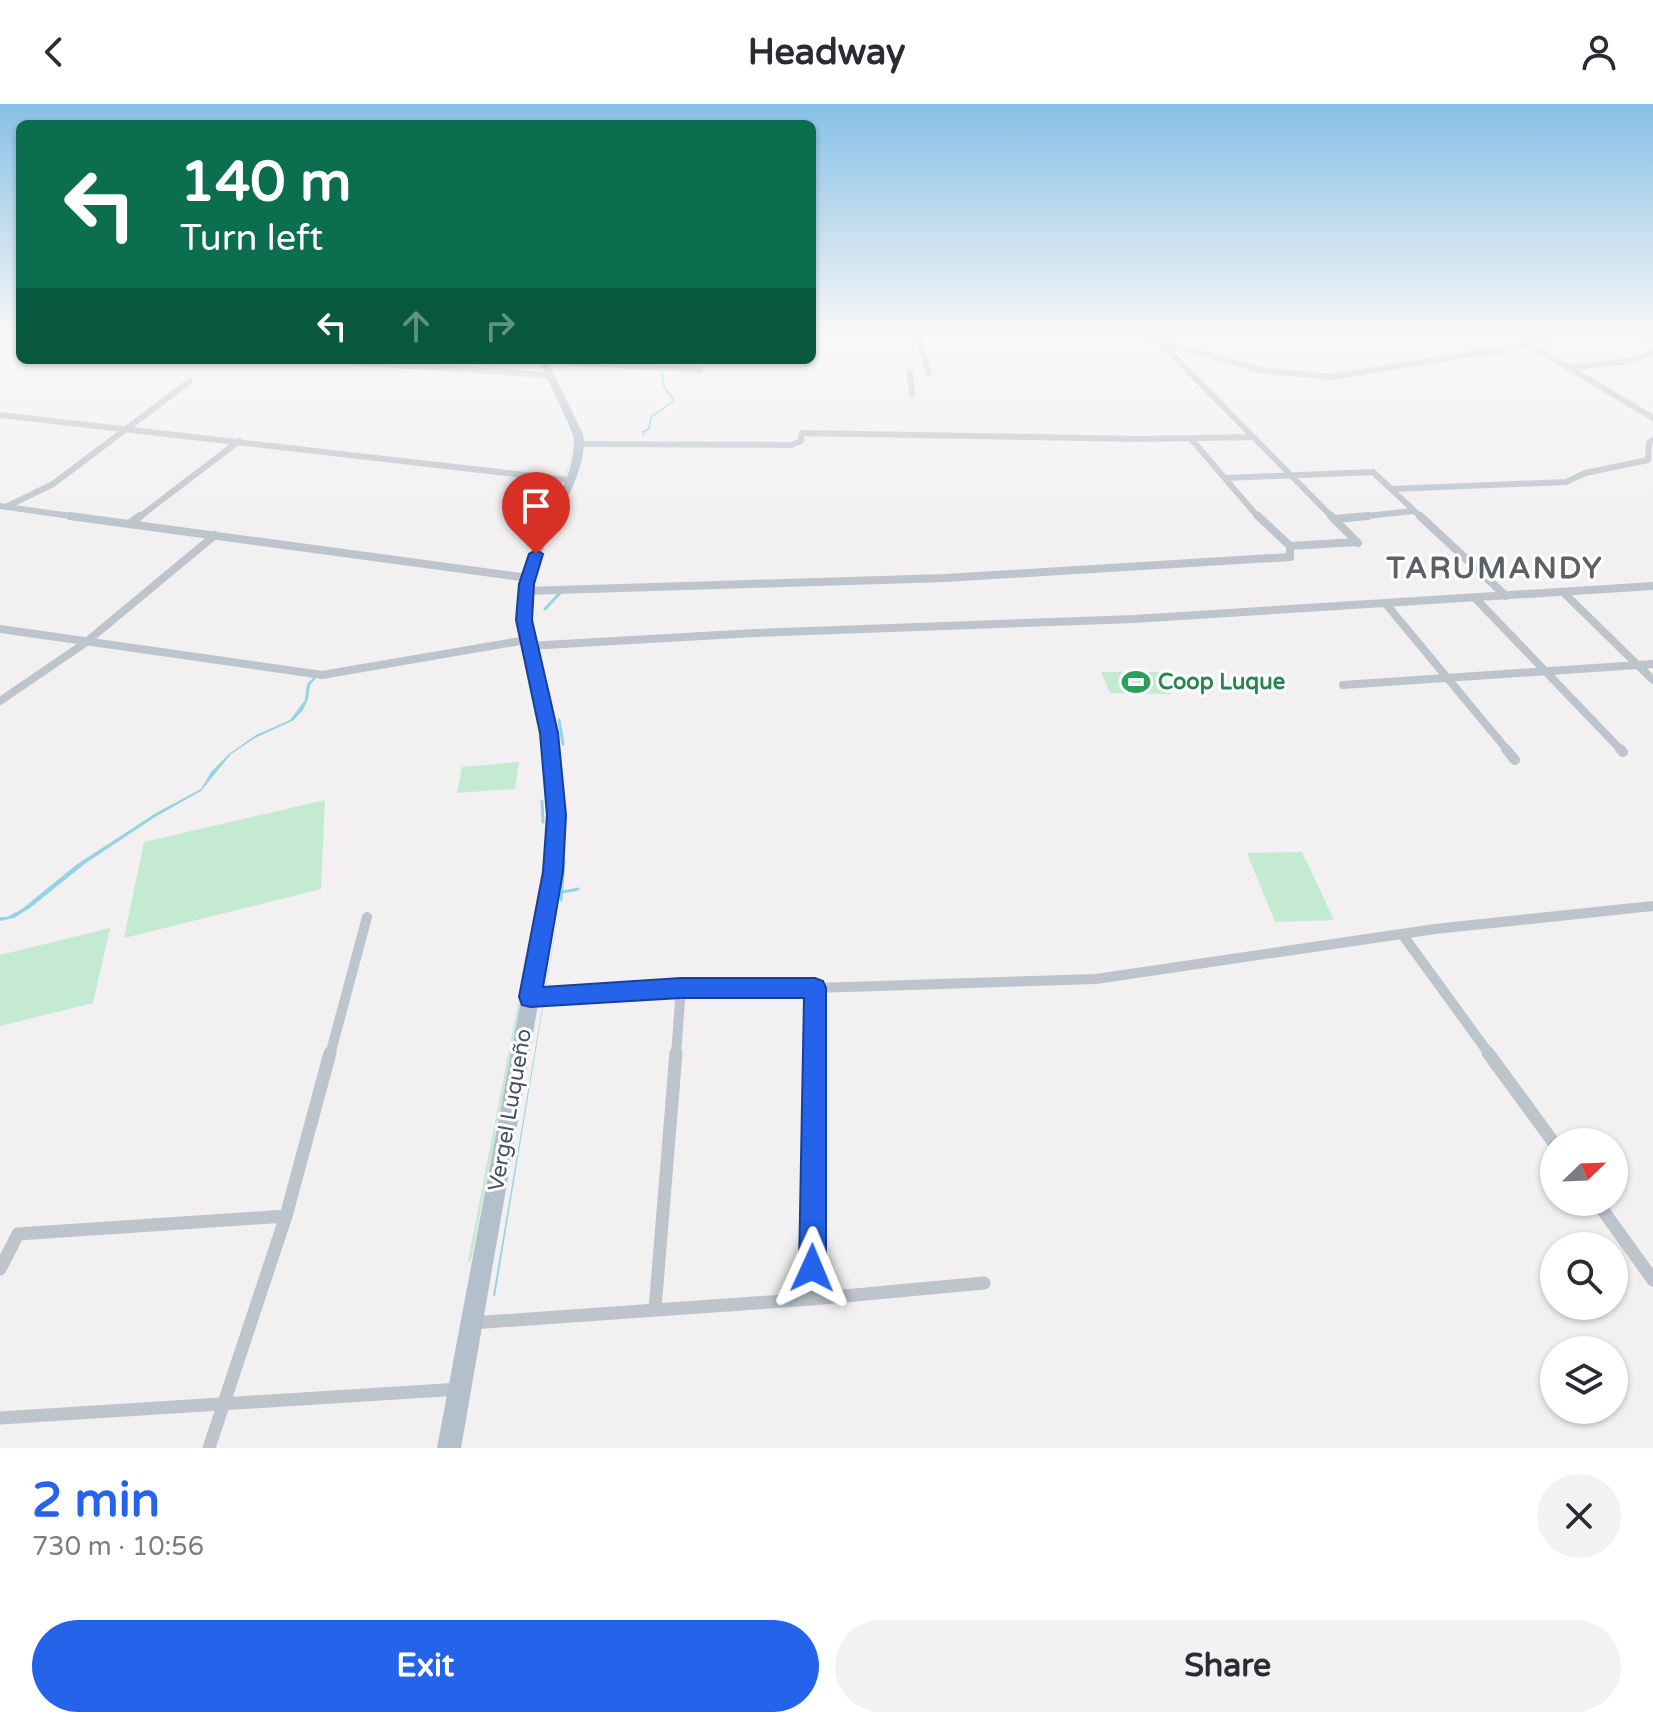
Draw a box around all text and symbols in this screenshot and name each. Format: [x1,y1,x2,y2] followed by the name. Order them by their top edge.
[32,30,76,74] icon: back
[1577,30,1621,74] icon: person
[748,31,905,74] text: Headway
[180,149,351,216] text: 140 m
[48,152,152,256] icon: left
[180,217,323,260] text: Turn left
[310,304,354,348] icon: left
[394,304,438,348] icon: ahead
[478,304,522,348] icon: right
[502,472,570,554] pin
[514,484,558,528] icon: arrive
[1385,550,1604,587] district label: TARUMANDY
[1121,667,1151,697] sports icon: Coop Luque
[1158,669,1285,695] place label: Coop Luque
[483,1027,537,1193] street label: Vergel Luqueño
[1540,1128,1628,1216] north arrow
[1540,1128,1628,1424] map controls
[770,1226,854,1310] position arrow
[1540,1232,1628,1320] button: search
[1540,1336,1628,1424] button: layers
[32,1472,160,1530] text: 2 min
[1537,1474,1621,1558] button: close
[32,1531,204,1562] text: 730 m · 10:56
[32,1620,819,1712] button: Exit
[835,1620,1621,1712] button: Share

